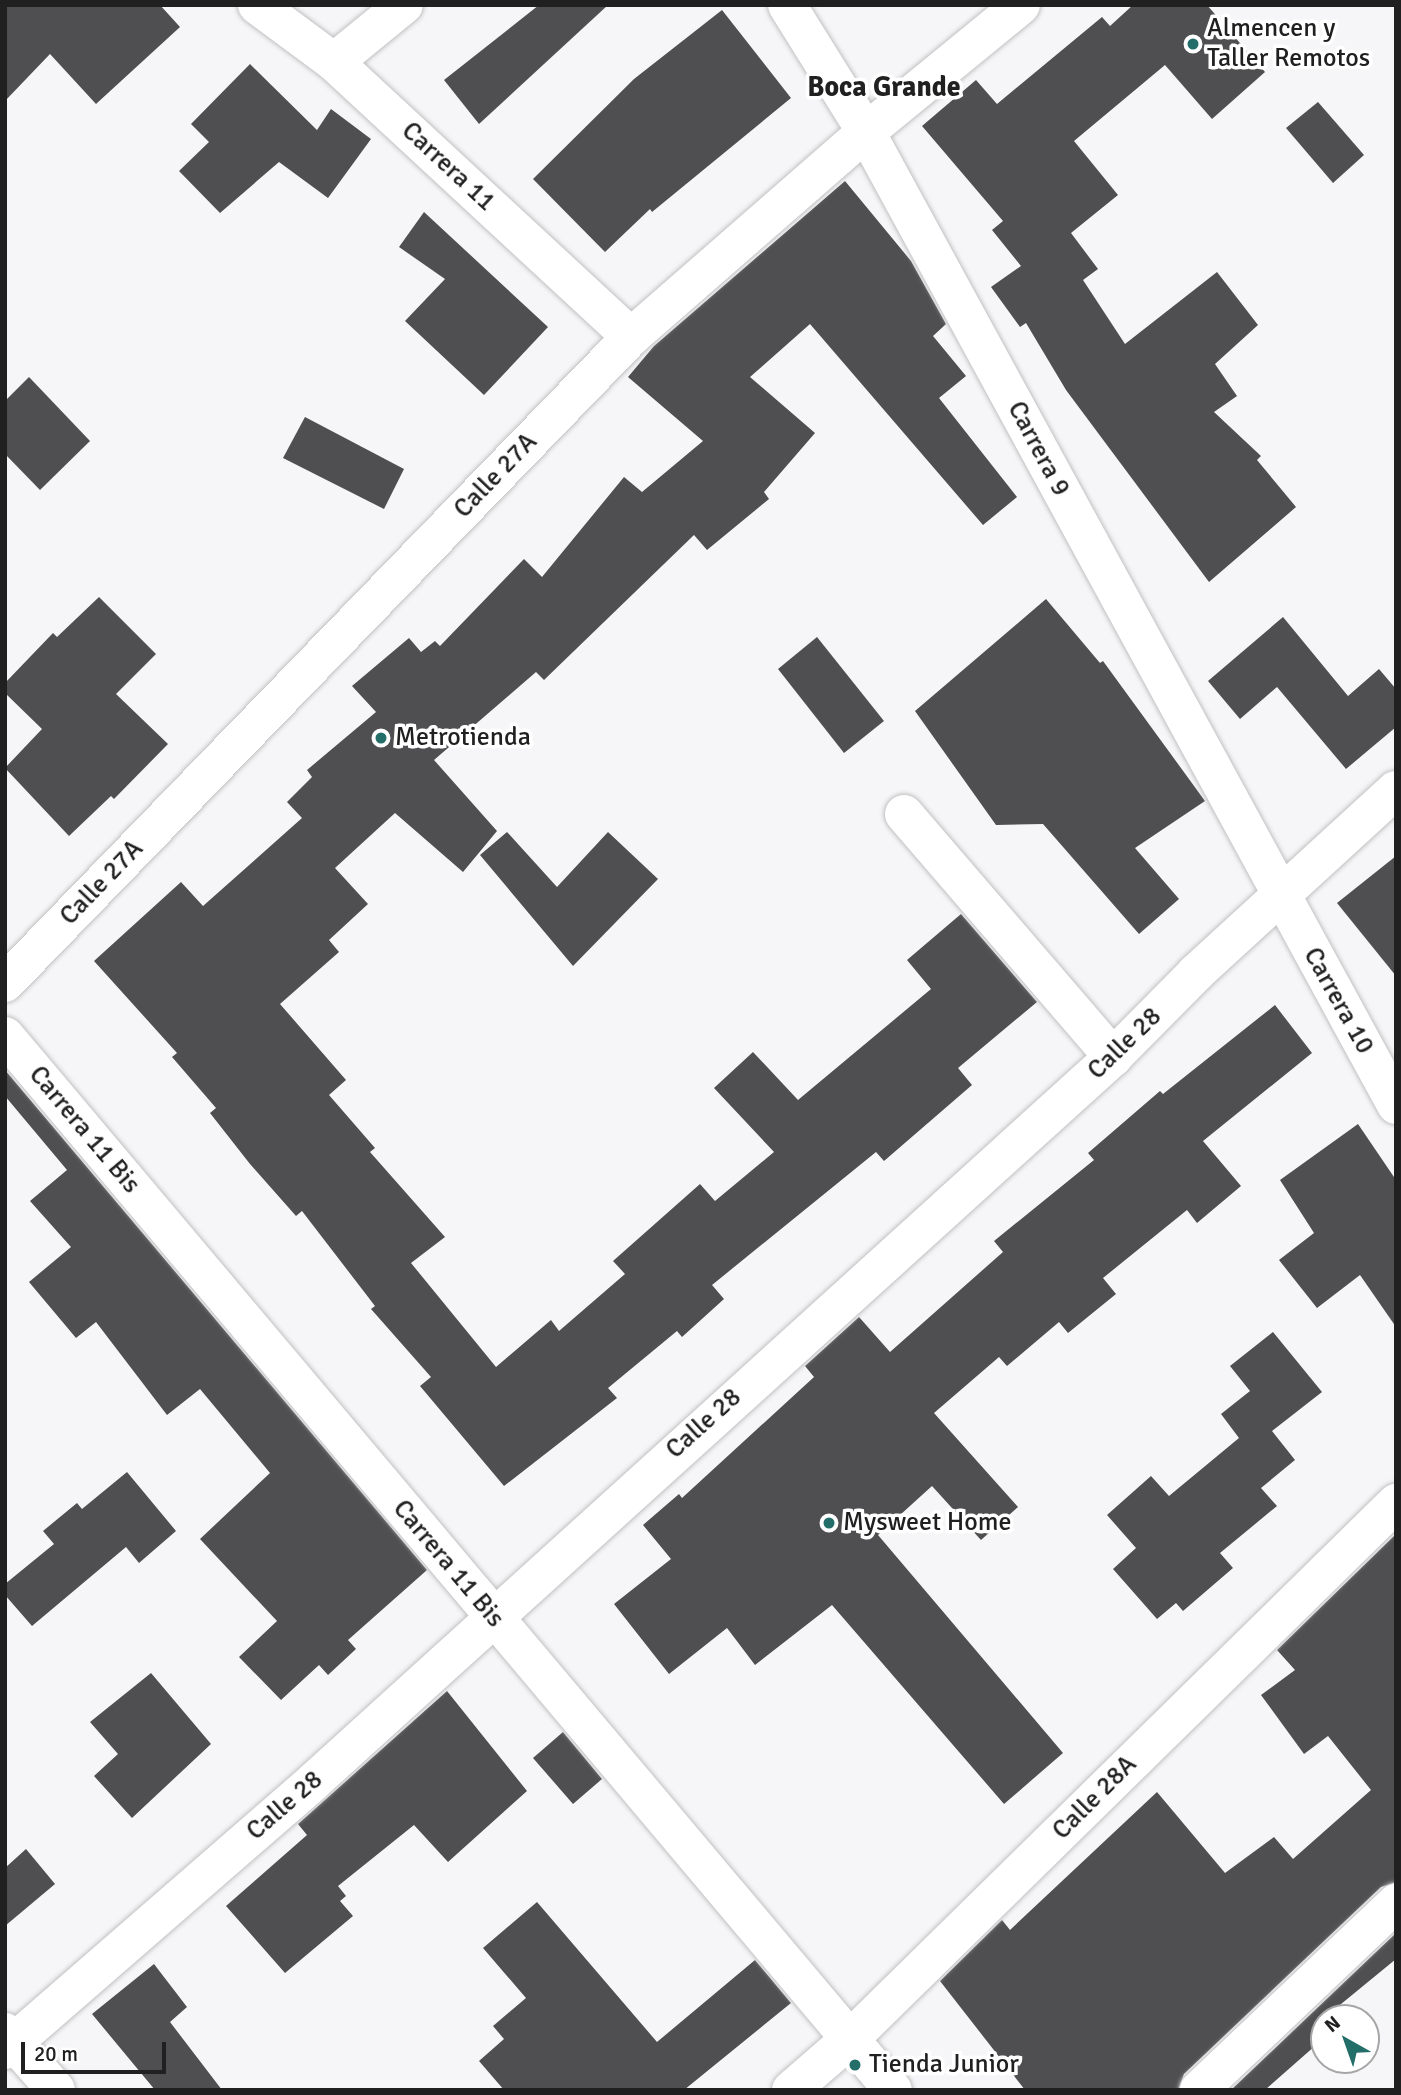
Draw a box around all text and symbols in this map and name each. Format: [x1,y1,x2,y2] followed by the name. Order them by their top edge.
[1207,13,1370,74] place label: Almencen y Taller Remotos
[1185,36,1201,52] marker: Almencen y Taller Remotos
[807,70,961,104] district label: Boca Grande
[395,116,501,218] street label: Carrera 11
[1000,396,1076,502] street label: Carrera 9
[448,427,544,525] street label: Calle 27A
[395,722,531,754] place label: Metrotienda
[373,730,389,746] marker: Metrotienda
[54,834,150,932] street label: Calle 27A
[1296,942,1380,1060] street label: Carrera 10
[1082,1001,1168,1087] street label: Calle 28
[22,1060,146,1200] street label: Carrera 11 Bis
[660,1382,748,1466] street label: Calle 28
[386,1494,510,1634] street label: Carrera 11 Bis
[843,1507,1012,1539] place label: Mysweet Home
[821,1515,837,1531] marker: Mysweet Home
[1046,1749,1144,1847] street label: Calle 28A
[241,1765,329,1847] street label: Calle 28
[1310,2004,1380,2074] north arrow
[1320,2011,1346,2038] text: N
[24,2028,170,2072] scale bar
[34,2041,78,2067] text: 20 m
[869,2049,1019,2081] place label: Tienda Junior
[847,2057,863,2073] marker: Tienda Junior

